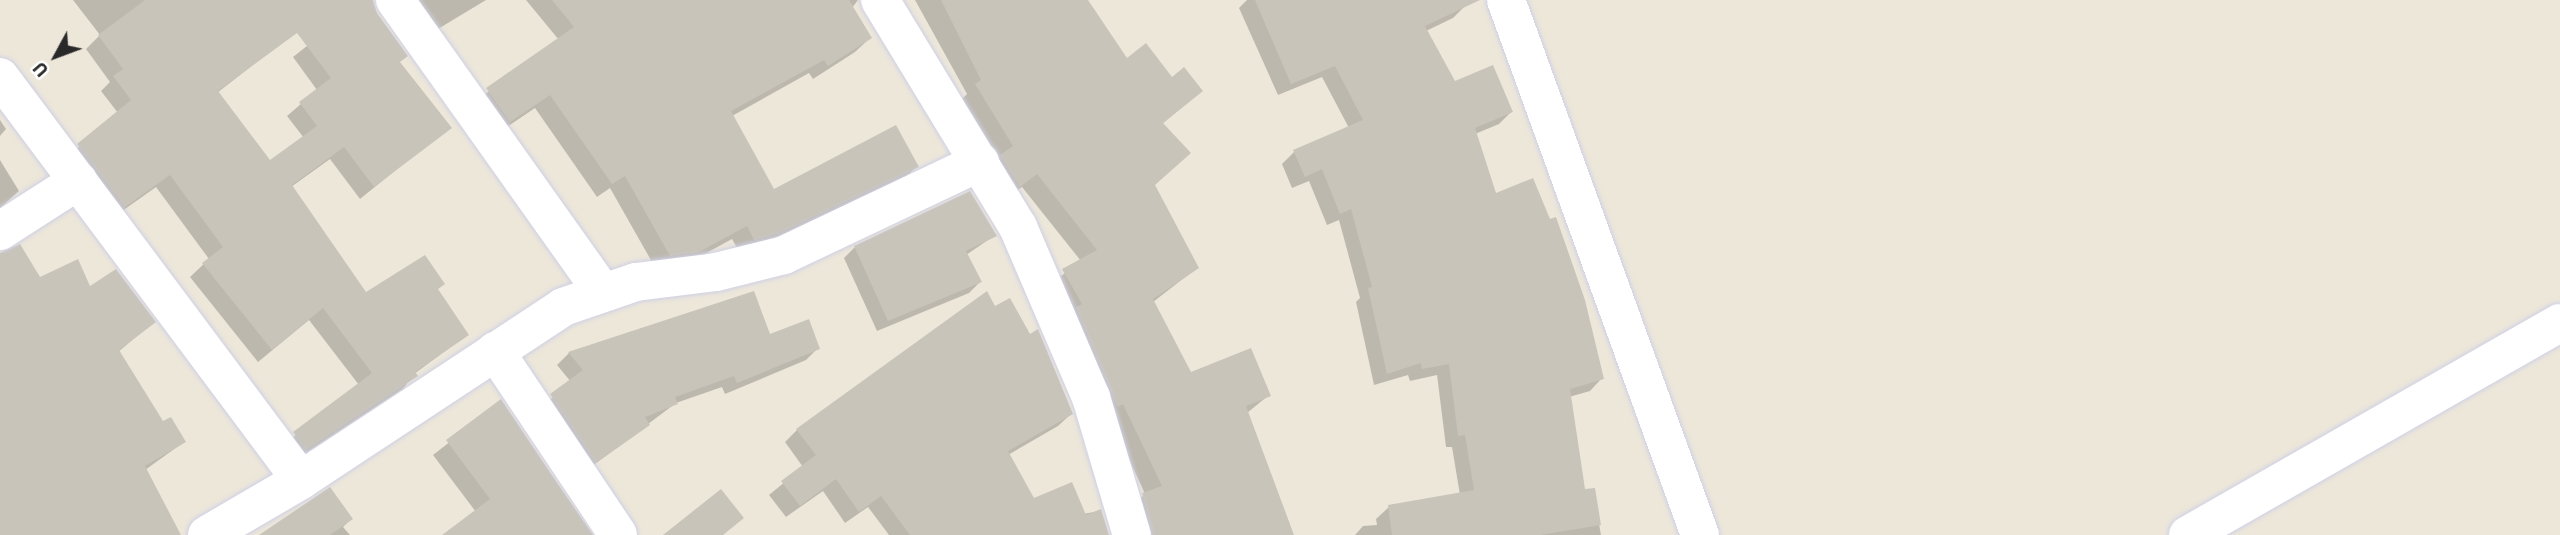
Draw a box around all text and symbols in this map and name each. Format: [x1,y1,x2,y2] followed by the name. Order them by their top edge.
[21,21,91,91] north arrow
[27,58,52,82] text: U

